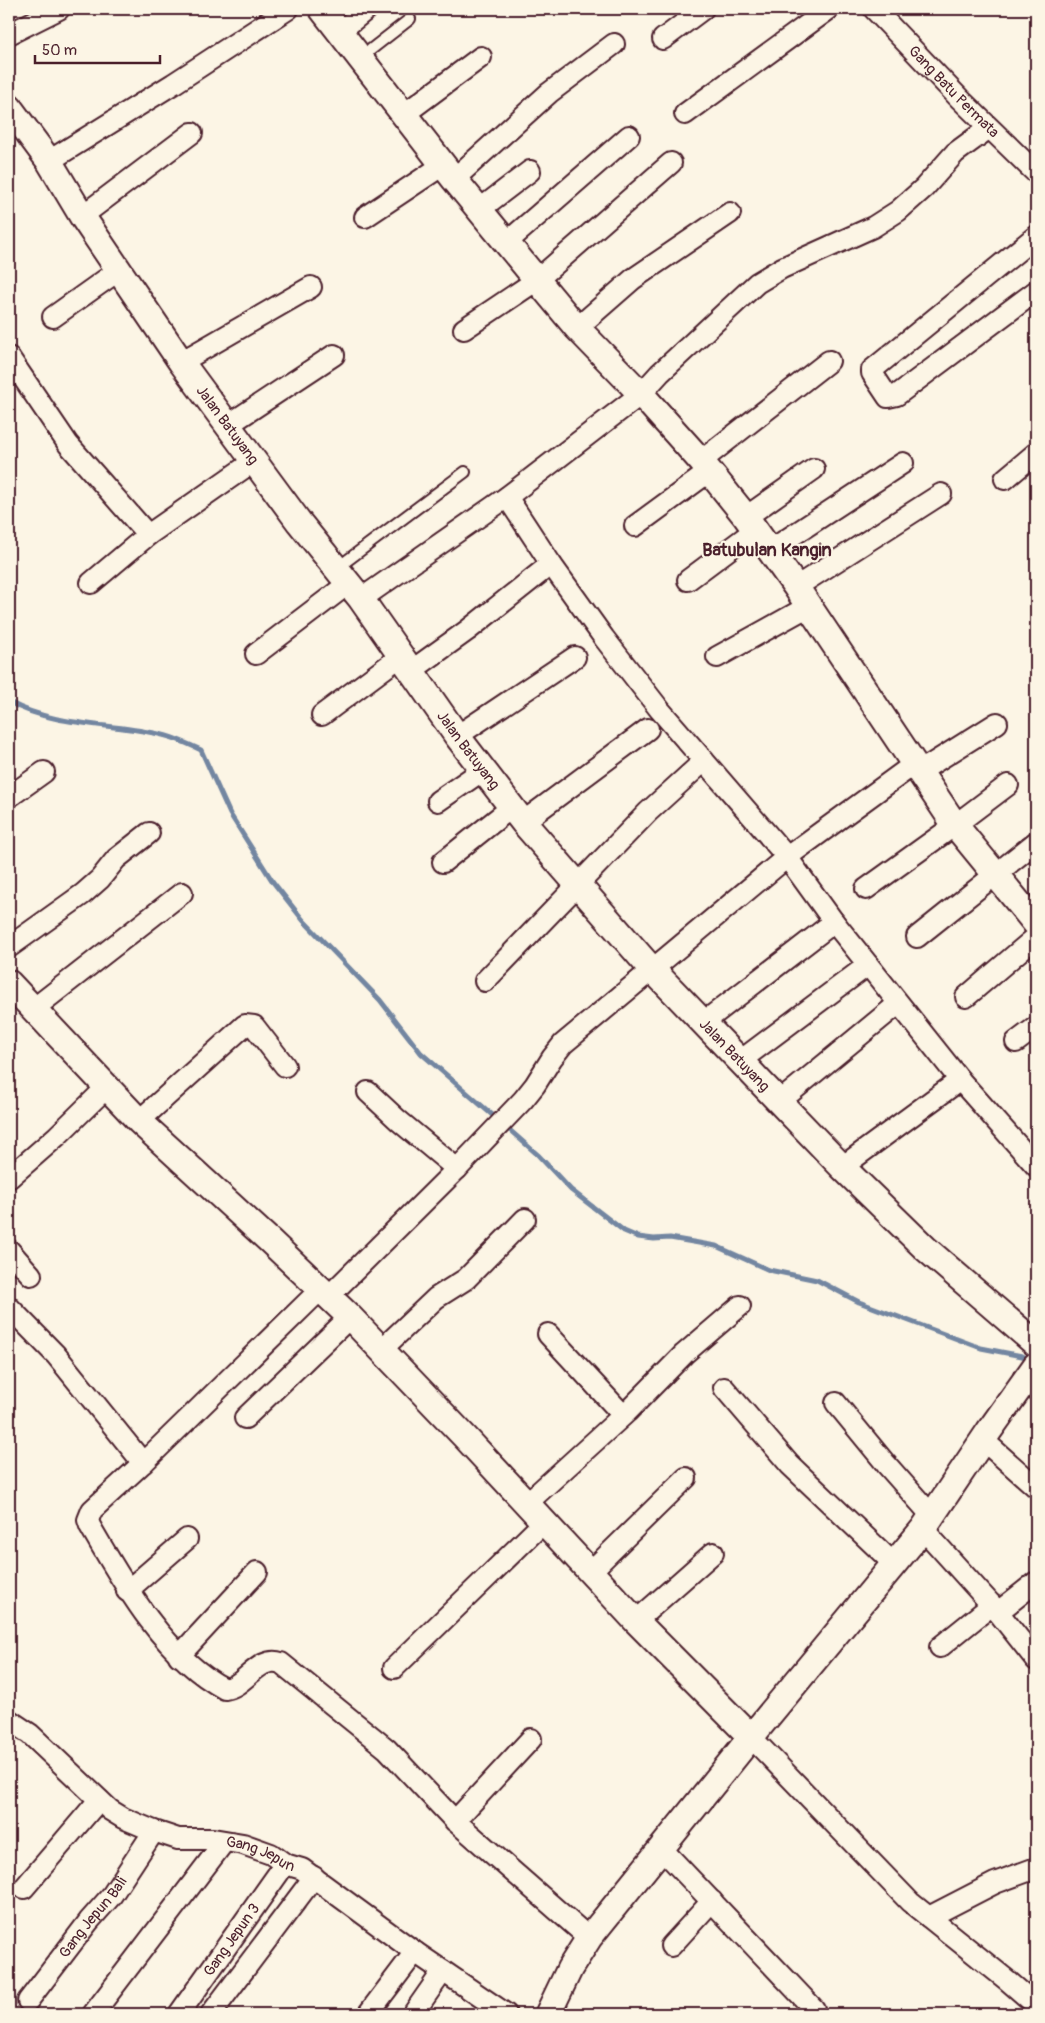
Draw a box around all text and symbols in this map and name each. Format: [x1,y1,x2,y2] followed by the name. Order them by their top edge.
[35,32,160,64] scale bar
[42,41,77,60] text: 50 m
[905,42,1003,142] street label: Gang Batu Permata
[192,382,263,468] street label: Jalan Batuyang
[702,539,832,562] district label: Batubulan Kangin
[433,707,504,793] street label: Jalan Batuyang
[695,1015,774,1095] street label: Jalan Batuyang
[225,1832,297,1876] street label: Gang Jepun
[55,1873,131,1962] street label: Gang Jepun Bali
[199,1899,264,1980] street label: Gang Jepun 3

